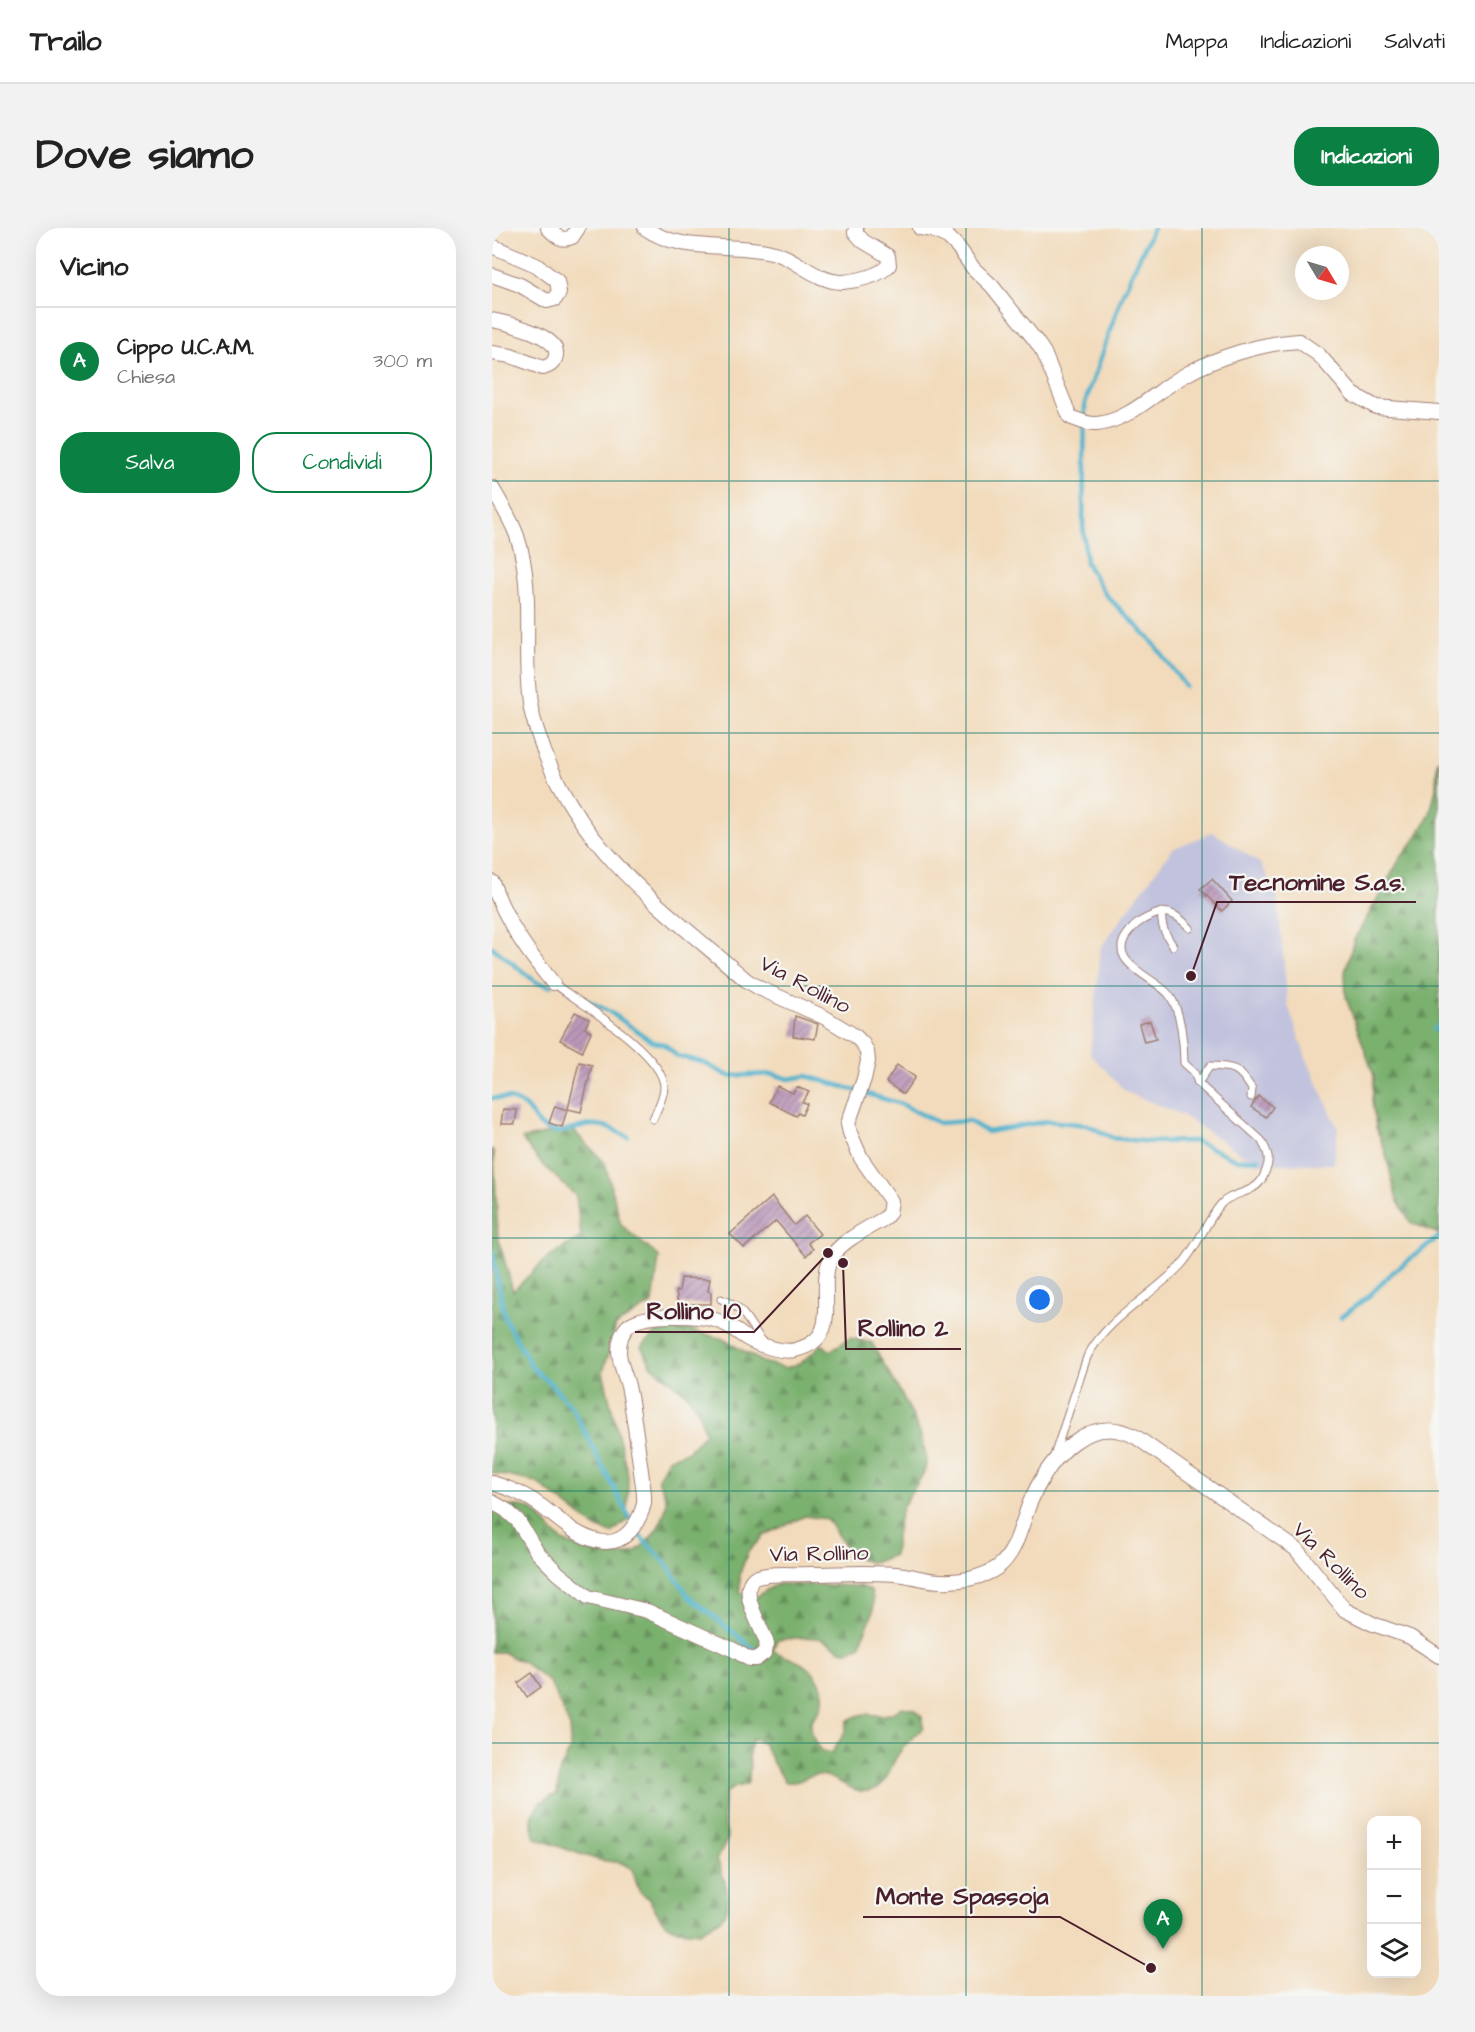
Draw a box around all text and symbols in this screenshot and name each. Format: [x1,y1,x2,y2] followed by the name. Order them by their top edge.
[30,22,102,61] text: Trailo
[1165,27,1228,56] text: Mappa
[1261,27,1351,56] text: Indicazioni
[1384,27,1445,56] text: Salvati
[36,127,253,185] text: Dove siamo
[1294,127,1439,186] button: Indicazioni
[1295,246,1349,300] north arrow
[60,249,128,285] text: Vicino
[117,332,254,363] text: Cippo U.C.A.M.
[73,347,86,375] text: A
[373,347,432,375] text: 300 m
[117,363,175,391] text: Chiesa
[60,432,240,493] button: Salva
[252,432,432,493] button: Condividi
[1217,860,1416,902] callout: Tecnomine S.a.s.
[1228,866,1405,900] text: Tecnomine S.a.s.
[754,948,856,1022] street label: Via Rollino
[1025,1285,1054,1314] your location
[635,1290,754,1332] callout: Rollino 10
[646,1295,742,1329] text: Rollino 10
[846,1307,961,1349] callout: Rollino 2
[858,1312,949,1346] text: Rollino 2
[1285,1515,1377,1607] street label: Via Rollino
[769,1538,869,1570] street label: Via Rollino
[1367,1816,1421,1978] map controls
[1367,1816,1421,1870] button: +
[1367,1870,1421,1924] button: −
[863,1875,1060,1917] callout: Monte Spassoja
[876,1880,1049,1914] text: Monte Spassoja
[1144,1900,1182,1949] pin: A
[1367,1924,1421,1978] button: layers

